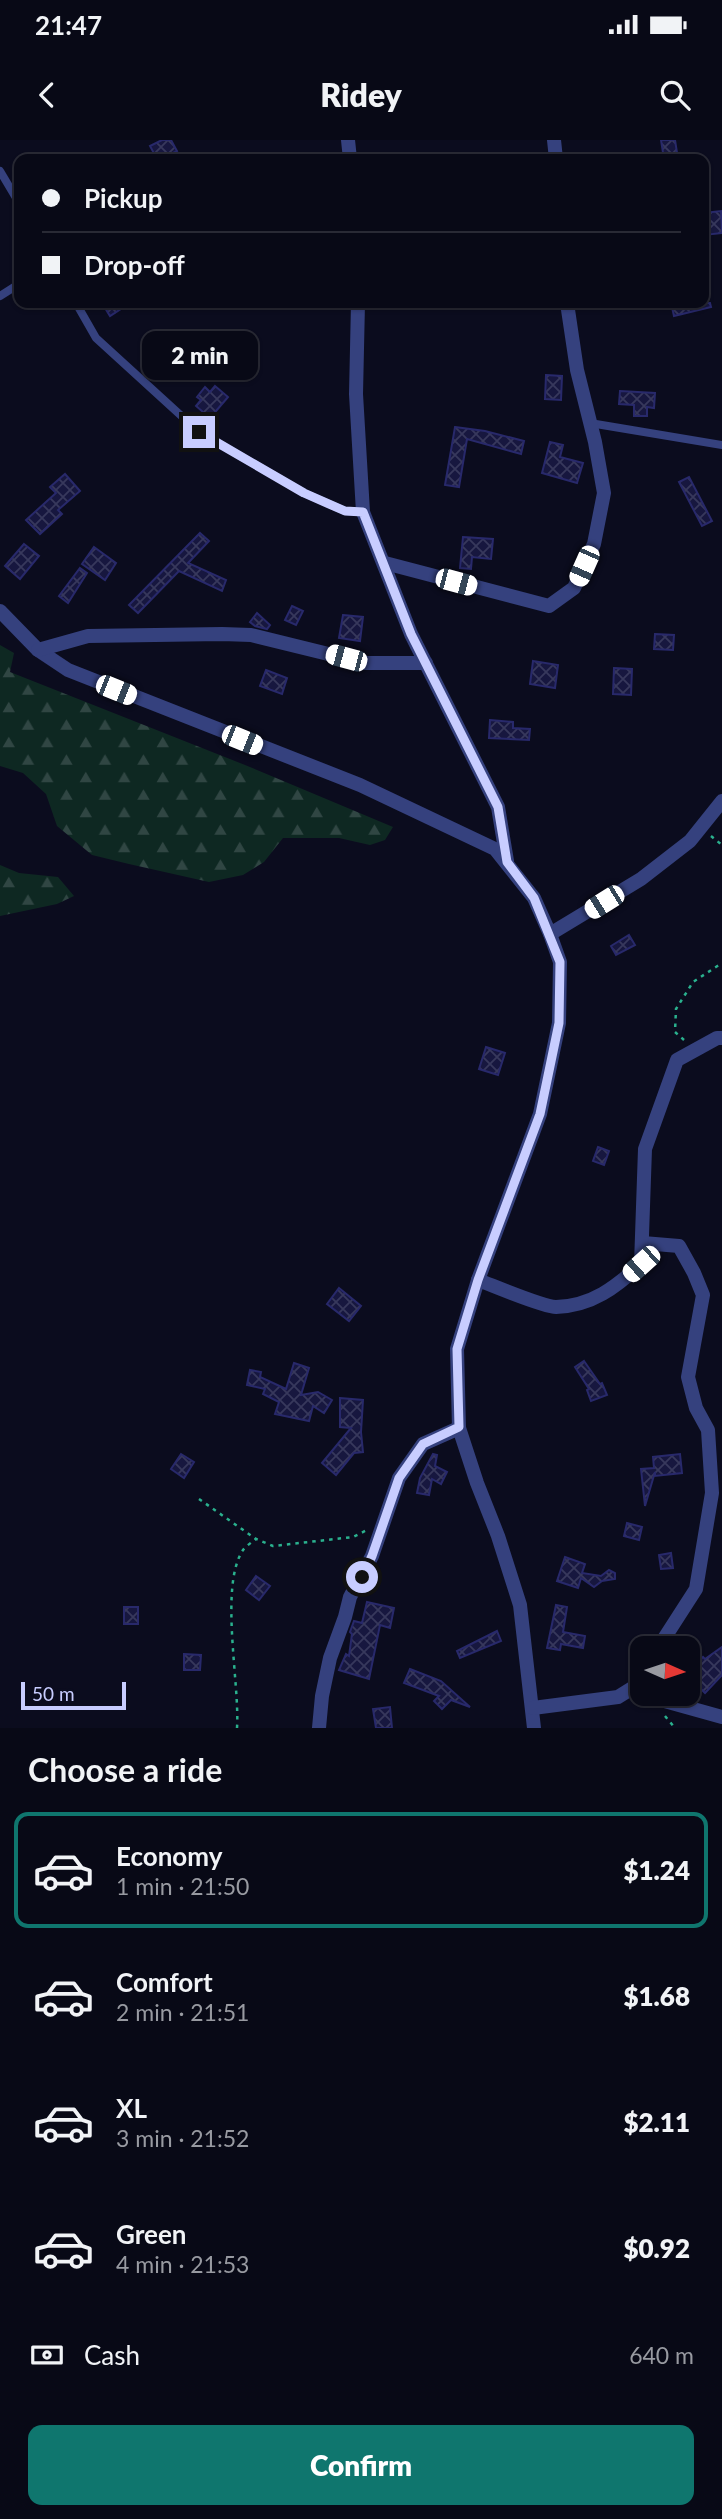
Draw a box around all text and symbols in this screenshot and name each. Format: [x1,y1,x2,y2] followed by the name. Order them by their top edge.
[35,9,102,41] text: 21:47
[320,75,402,114] text: Ridey
[28,76,66,114] icon: back
[656,76,694,114] icon: search
[84,182,163,214] text: Pickup
[84,249,185,281] text: Drop-off
[141,330,257,380] callout: 2 min
[171,341,229,369] text: 2 min
[183,416,215,448] route end
[566,543,603,589] car
[433,566,480,598] car
[323,642,370,674] car
[93,672,140,708] car
[219,722,266,758] car
[581,882,628,922] car
[619,1242,664,1286] car
[346,1561,378,1593] route start
[630,1636,700,1706] north arrow
[630,1636,700,1706] map controls
[21,1679,126,1711] scale bar
[32,1682,75,1705] text: 50 m
[28,1750,222,1789] text: Choose a ride
[32,1839,95,1902] icon: car
[116,1840,222,1872] text: Economy
[623,1854,690,1886] text: $1.24
[116,1872,249,1900] text: 1 min · 21:50
[32,1965,95,2028] icon: car
[116,1966,213,1998] text: Comfort
[623,1980,690,2012] text: $1.68
[116,1998,249,2026] text: 2 min · 21:51
[32,2091,95,2154] icon: car
[116,2092,147,2124] text: XL
[623,2106,690,2138] text: $2.11
[116,2124,249,2152] text: 3 min · 21:52
[32,2217,95,2280] icon: car
[116,2218,186,2250] text: Green
[623,2232,690,2264] text: $0.92
[116,2250,249,2278] text: 4 min · 21:53
[28,2336,66,2374] icon: cash
[84,2339,140,2371] text: Cash
[629,2341,694,2369] text: 640 m
[28,2425,694,2505] button: Confirm

